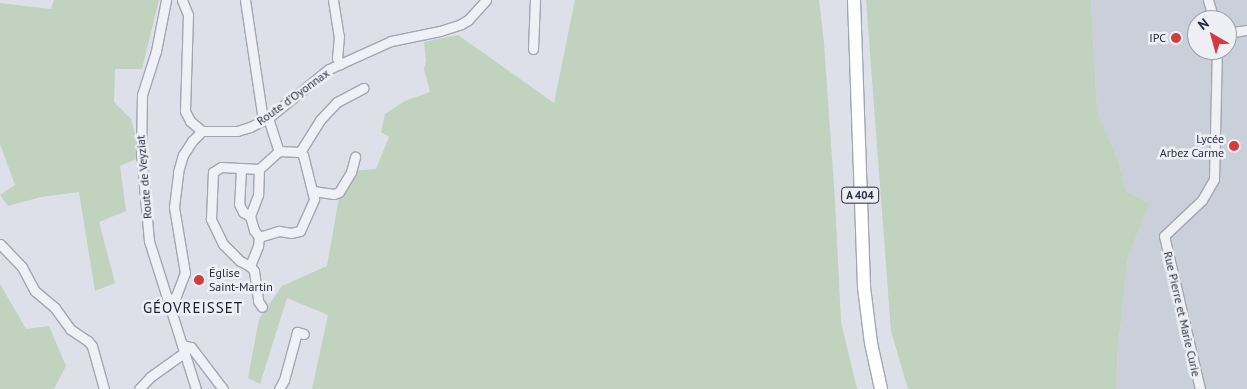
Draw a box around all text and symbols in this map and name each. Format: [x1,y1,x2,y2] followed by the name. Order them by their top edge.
[1187,10,1237,60] north arrow
[1194,14,1213,34] text: N
[1149,31,1166,45] place label: IPC
[1170,32,1182,44] marker: IPC
[254,66,332,128] street label: Route d'Oyonnax
[1159,132,1224,160] place label: Lycée Arbez Carme
[133,134,155,220] street label: Route de Veyziat
[1228,140,1240,152] marker: Lycée Arbez Carme
[840,186,880,204] road number: A 404
[1161,250,1203,378] street label: Rue Pierre et Marie Curie
[209,266,273,294] place label: Église Saint-Martin
[193,274,205,286] marker: Église Saint-Martin
[142,299,244,317] district label: GÉOVREISSET

